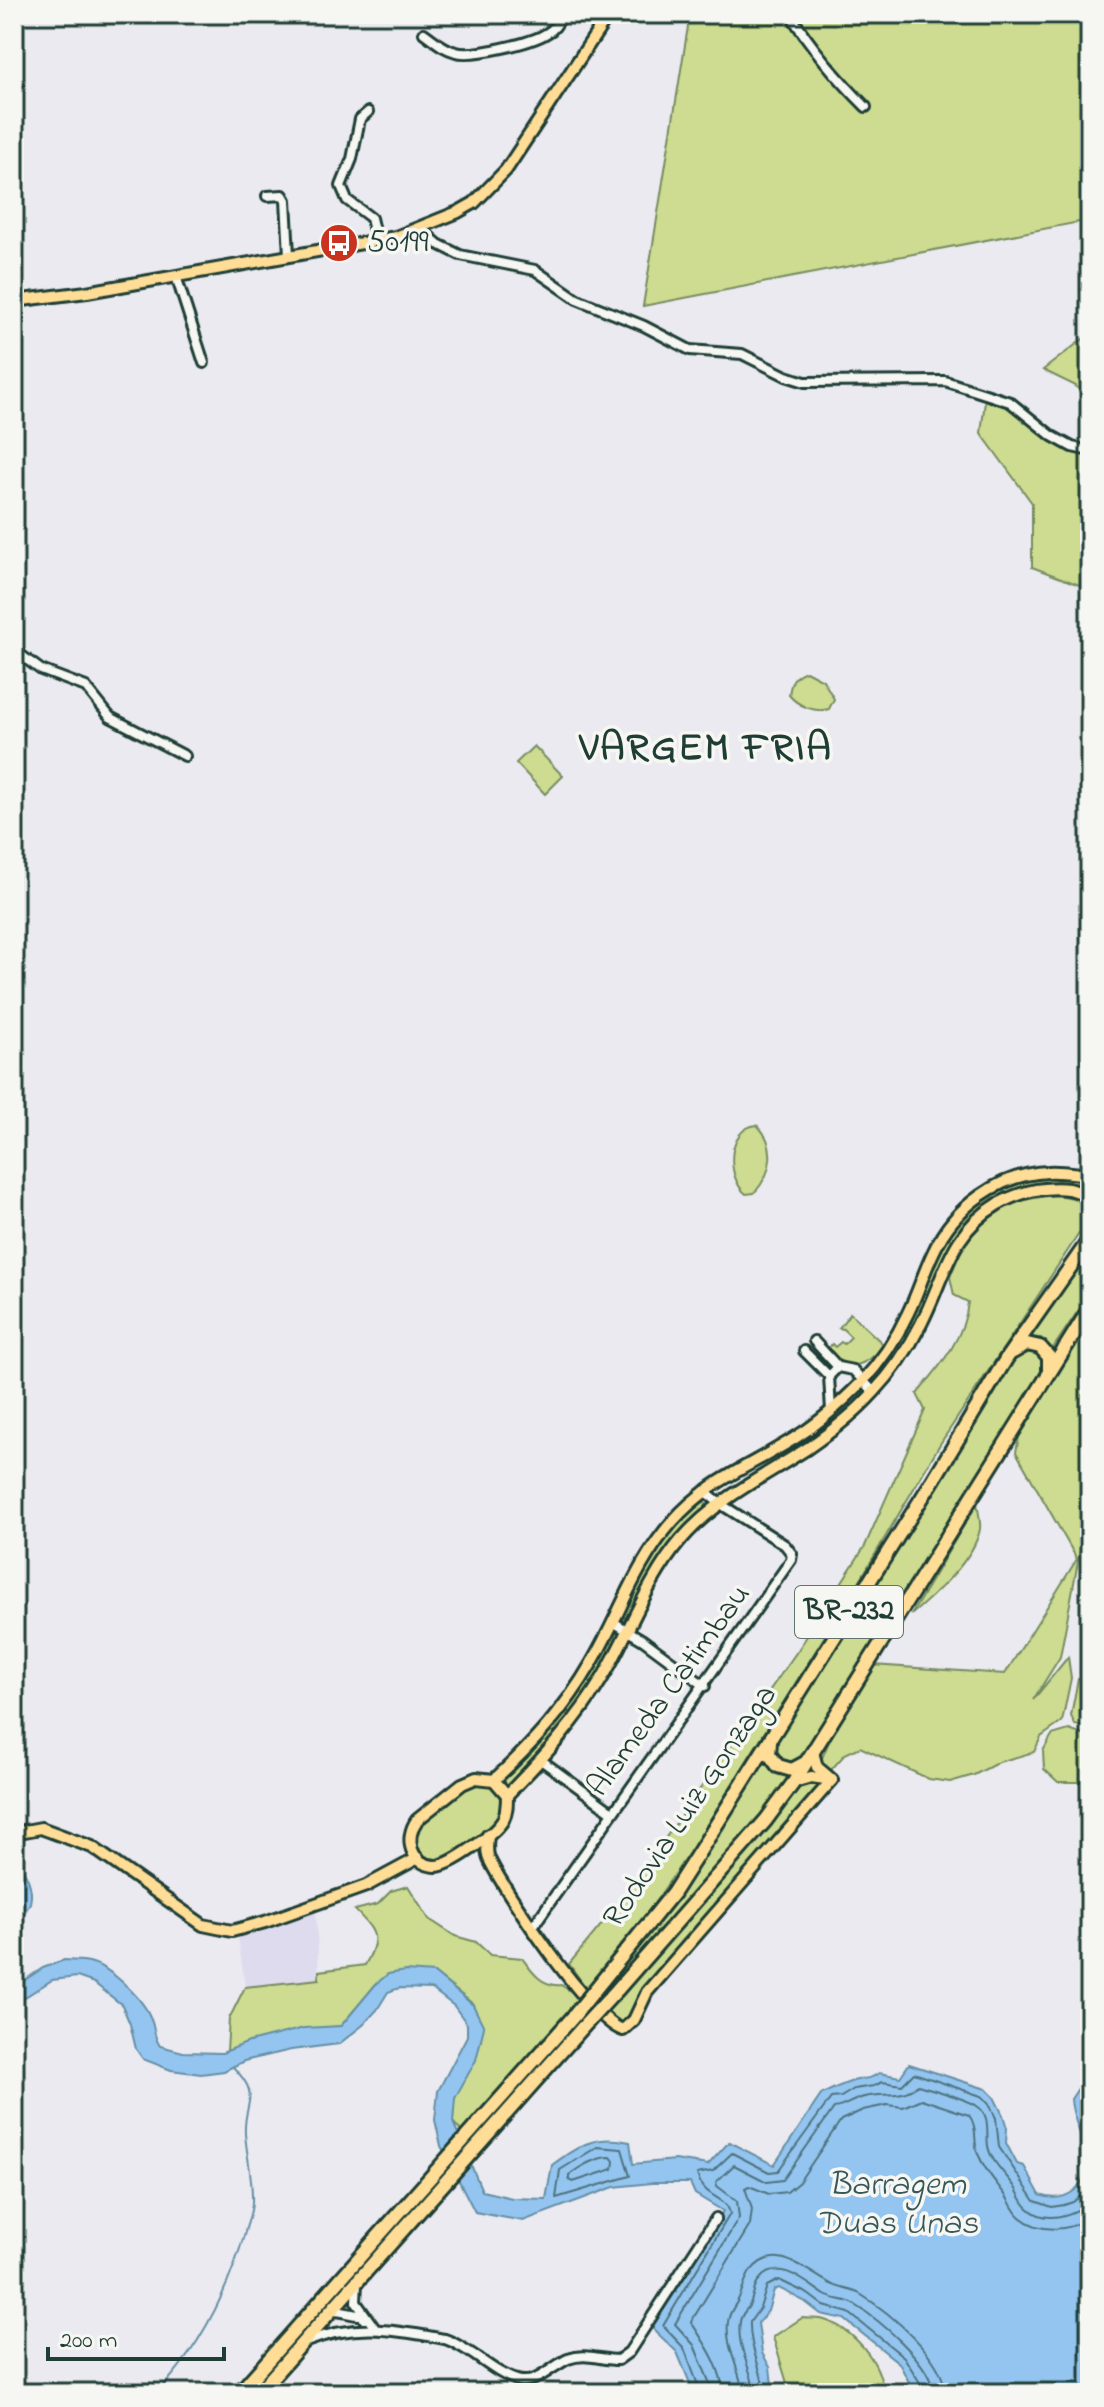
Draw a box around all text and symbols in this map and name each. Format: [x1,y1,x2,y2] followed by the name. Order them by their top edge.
[367,220,429,267] place label: 50199
[318,222,360,264] bus stop icon: 50199
[578,720,833,779] district label: VARGEM FRIA
[577,1575,763,1807] street label: Alameda Catimbau
[795,1586,903,1638] road number: BR-232
[592,1676,790,1938] street label: Rodovia Luiz Gonzaga
[816,2161,979,2250] water label: Barragem Duas Unas
[48,2311,224,2361] scale bar
[60,2324,117,2359] text: 200 m

